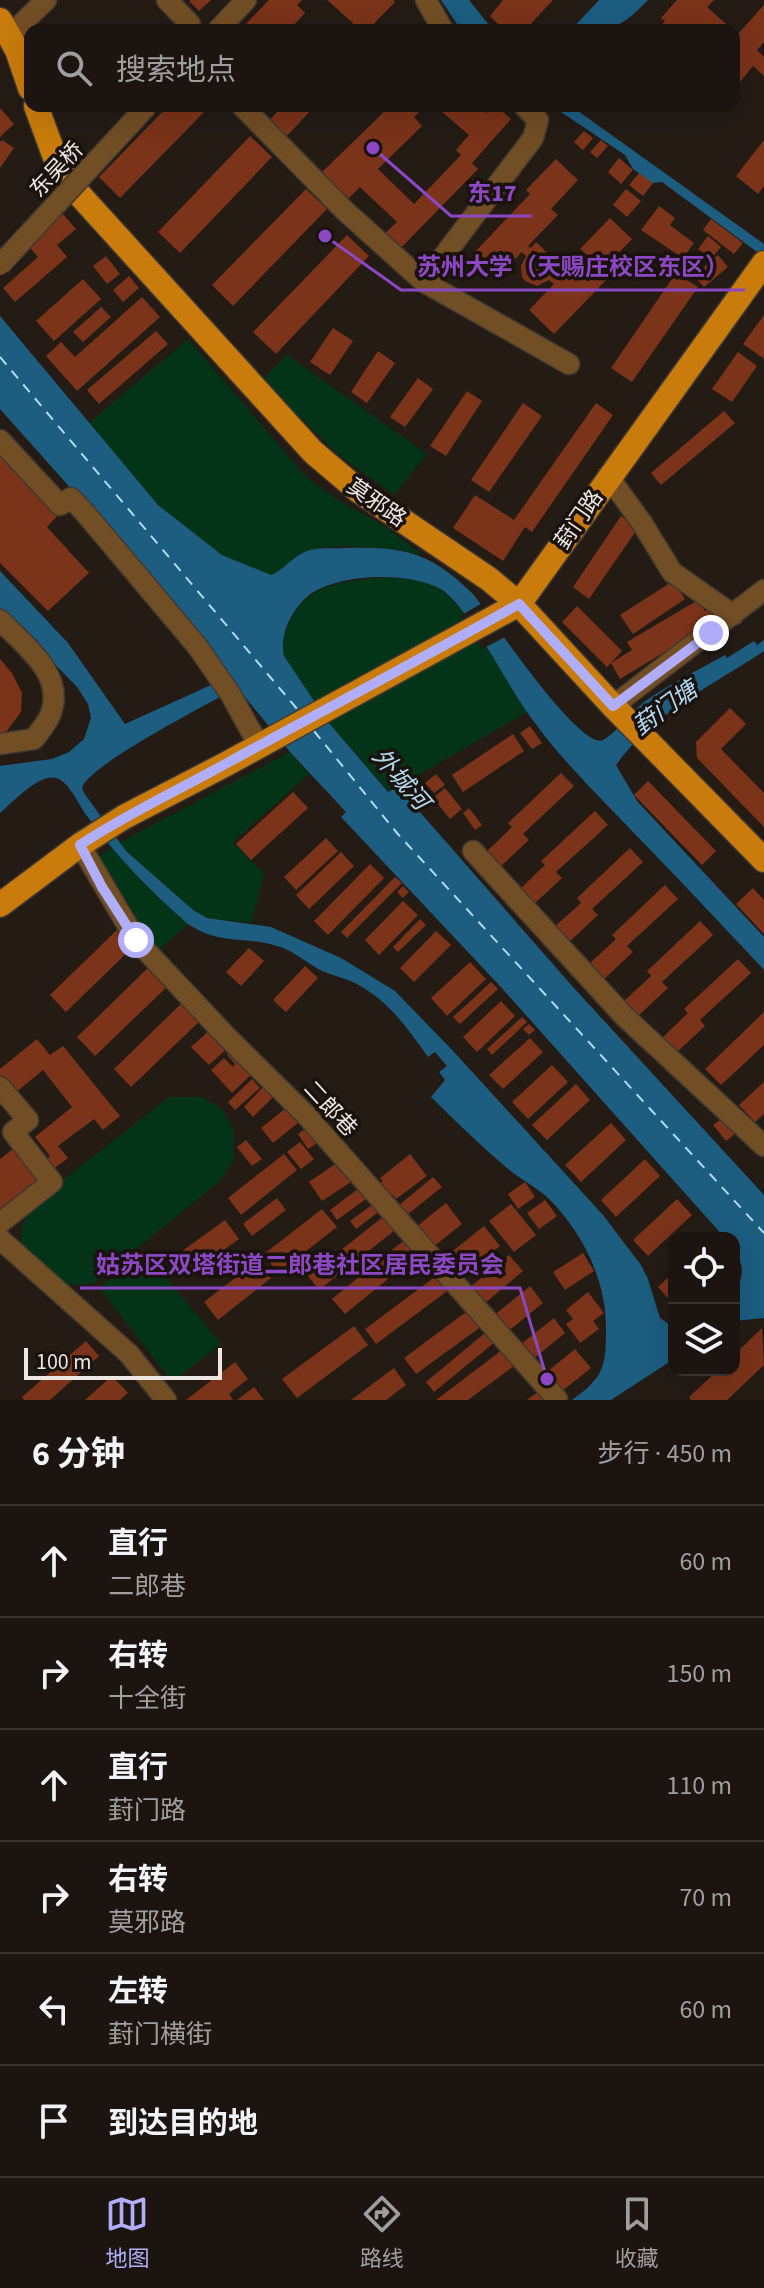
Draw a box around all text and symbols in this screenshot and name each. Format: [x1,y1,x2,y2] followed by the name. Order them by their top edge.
[24,24,740,112] search box
[52,46,96,90] icon: search
[116,49,236,92] text: 搜索地点
[23,135,91,205] street label: 东吴桥
[451,168,532,216] callout: 东17
[467,176,517,211] text: 东17
[401,242,745,290] callout: 苏州大学（天赐庄校区东区）
[417,250,729,285] text: 苏州大学（天赐庄校区东区）
[340,471,413,535] street label: 莫邪路
[547,483,611,556] street label: 葑门路
[693,615,729,651] route end
[626,671,708,744] water label: 葑门塘
[364,741,440,821] water label: 外城河
[118,922,154,958] route start
[296,1074,364,1144] street label: 二郎巷
[668,1232,740,1376] map controls
[668,1232,740,1304] button: locate
[80,1240,520,1288] callout: 姑苏区双塔街道二郎巷社区居民委员会
[96,1248,504,1283] text: 姑苏区双塔街道二郎巷社区居民委员会
[668,1304,740,1376] button: layers
[24,1344,222,1380] scale bar
[36,1346,91,1378] text: 100 m
[32,1430,125,1479] text: 6 分钟
[598,1435,732,1472] text: 步行 · 450 m
[108,1522,168,1565] text: 直行
[32,1539,76,1583] icon: ahead
[679,1543,732,1580] text: 60 m
[108,1568,186,1605] text: 二郎巷
[108,1634,168,1677] text: 右转
[32,1651,76,1695] icon: right
[666,1655,732,1692] text: 150 m
[108,1680,186,1717] text: 十全街
[108,1746,168,1789] text: 直行
[32,1763,76,1807] icon: ahead
[666,1767,732,1804] text: 110 m
[108,1792,186,1829] text: 葑门路
[108,1858,168,1901] text: 右转
[32,1875,76,1919] icon: right
[679,1879,732,1916] text: 70 m
[108,1904,186,1941] text: 莫邪路
[108,1970,168,2013] text: 左转
[32,1987,76,2031] icon: left
[679,1991,732,2028] text: 60 m
[108,2016,212,2053] text: 葑门横街
[32,2099,76,2143] icon: arrive
[108,2102,258,2145] text: 到达目的地
[105,2192,149,2275] tab: 地图
[360,2192,404,2275] tab: 路线
[615,2192,659,2275] tab: 收藏

